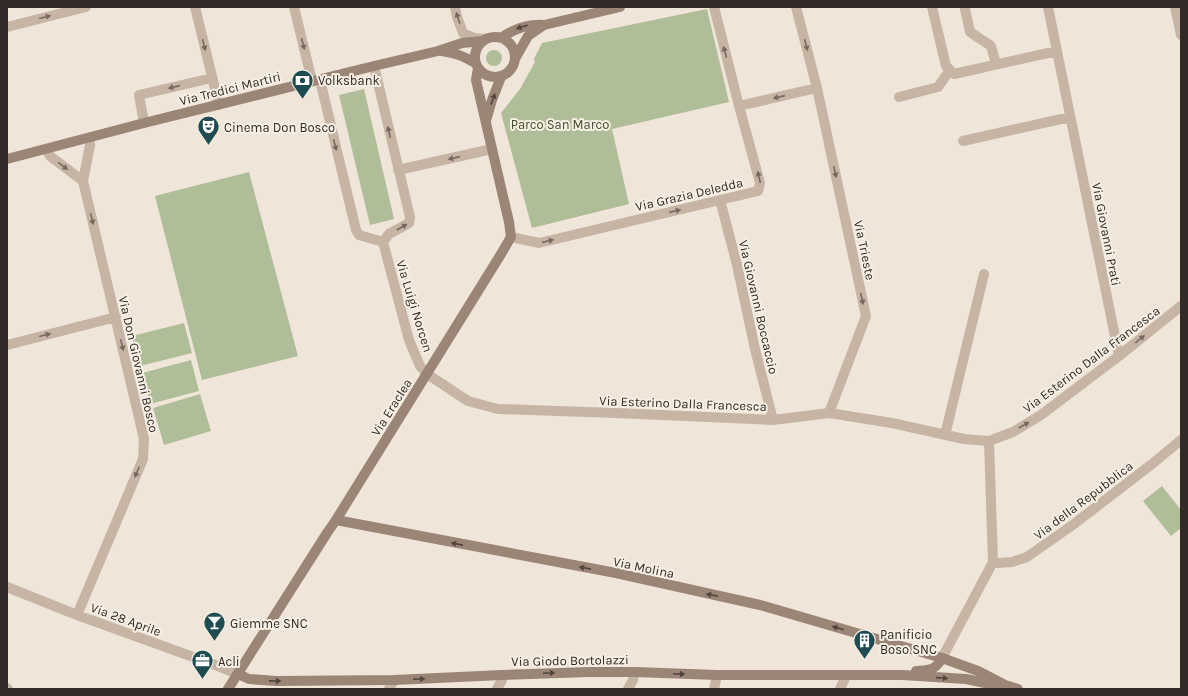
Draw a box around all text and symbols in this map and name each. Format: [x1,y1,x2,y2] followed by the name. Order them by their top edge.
[455,12,461,24] one-way arrow
[39,14,51,20] one-way arrow
[515,24,527,30] one-way arrow
[300,38,306,50] one-way arrow
[201,39,207,51] one-way arrow
[803,39,809,51] one-way arrow
[722,46,728,58] one-way arrow
[289,67,315,100] bank icon: Volksbank
[178,69,282,108] street label: Via Tredici Martiri
[318,73,380,88] place label: Volksbank
[168,84,181,90] one-way arrow
[490,92,496,104] one-way arrow
[772,95,785,101] one-way arrow
[196,114,222,147] theatre icon: Cinema Don Bosco
[511,117,609,132] park label: Parco San Marco
[224,120,335,135] place label: Cinema Don Bosco
[386,126,392,138] one-way arrow
[333,139,339,151] one-way arrow
[447,155,460,161] one-way arrow
[58,162,69,170] one-way arrow
[832,165,838,178] one-way arrow
[755,171,761,184] one-way arrow
[634,175,744,214] street label: Via Grazia Deledda
[1089,181,1124,287] street label: Via Giovanni Prati
[669,208,681,214] one-way arrow
[90,213,96,225] one-way arrow
[851,219,878,282] street label: Via Trieste
[396,223,408,230] one-way arrow
[543,238,555,244] one-way arrow
[736,239,781,376] street label: Via Giovanni Boccaccio
[393,258,436,354] street label: Via Luigi Norcen
[860,292,866,305] one-way arrow
[116,294,162,434] street label: Via Don Giovanni Bosco
[1020,303,1163,416] street label: Via Esterino Dalla Francesca
[39,332,51,338] one-way arrow
[1135,335,1145,344] one-way arrow
[120,339,126,351] one-way arrow
[368,376,415,439] street label: Via Eraclea
[599,393,767,414] street label: Via Esterino Dalla Francesca
[1018,421,1030,428] one-way arrow
[1031,458,1136,543] street label: Via della Repubblica
[134,466,140,478] one-way arrow
[451,540,463,546] one-way arrow
[612,554,676,581] street label: Via Molina
[579,564,591,570] one-way arrow
[706,591,718,597] one-way arrow
[88,600,163,639] street label: Via 28 Aprile
[202,610,228,643] bar icon: Giemme SNC
[230,616,308,631] place label: Giemme SNC
[831,625,843,631] one-way arrow
[880,627,937,657] place label: Panificio Boso SNC
[852,628,878,661] building icon: Panificio Boso SNC
[190,648,216,681] office icon: Acli
[511,652,629,669] street label: Via Giodo Bortolazzi
[218,654,240,669] place label: Acli
[543,670,555,677] one-way arrow
[673,671,686,677] one-way arrow
[936,674,948,681] one-way arrow
[413,675,425,682] one-way arrow
[269,678,282,684] one-way arrow

